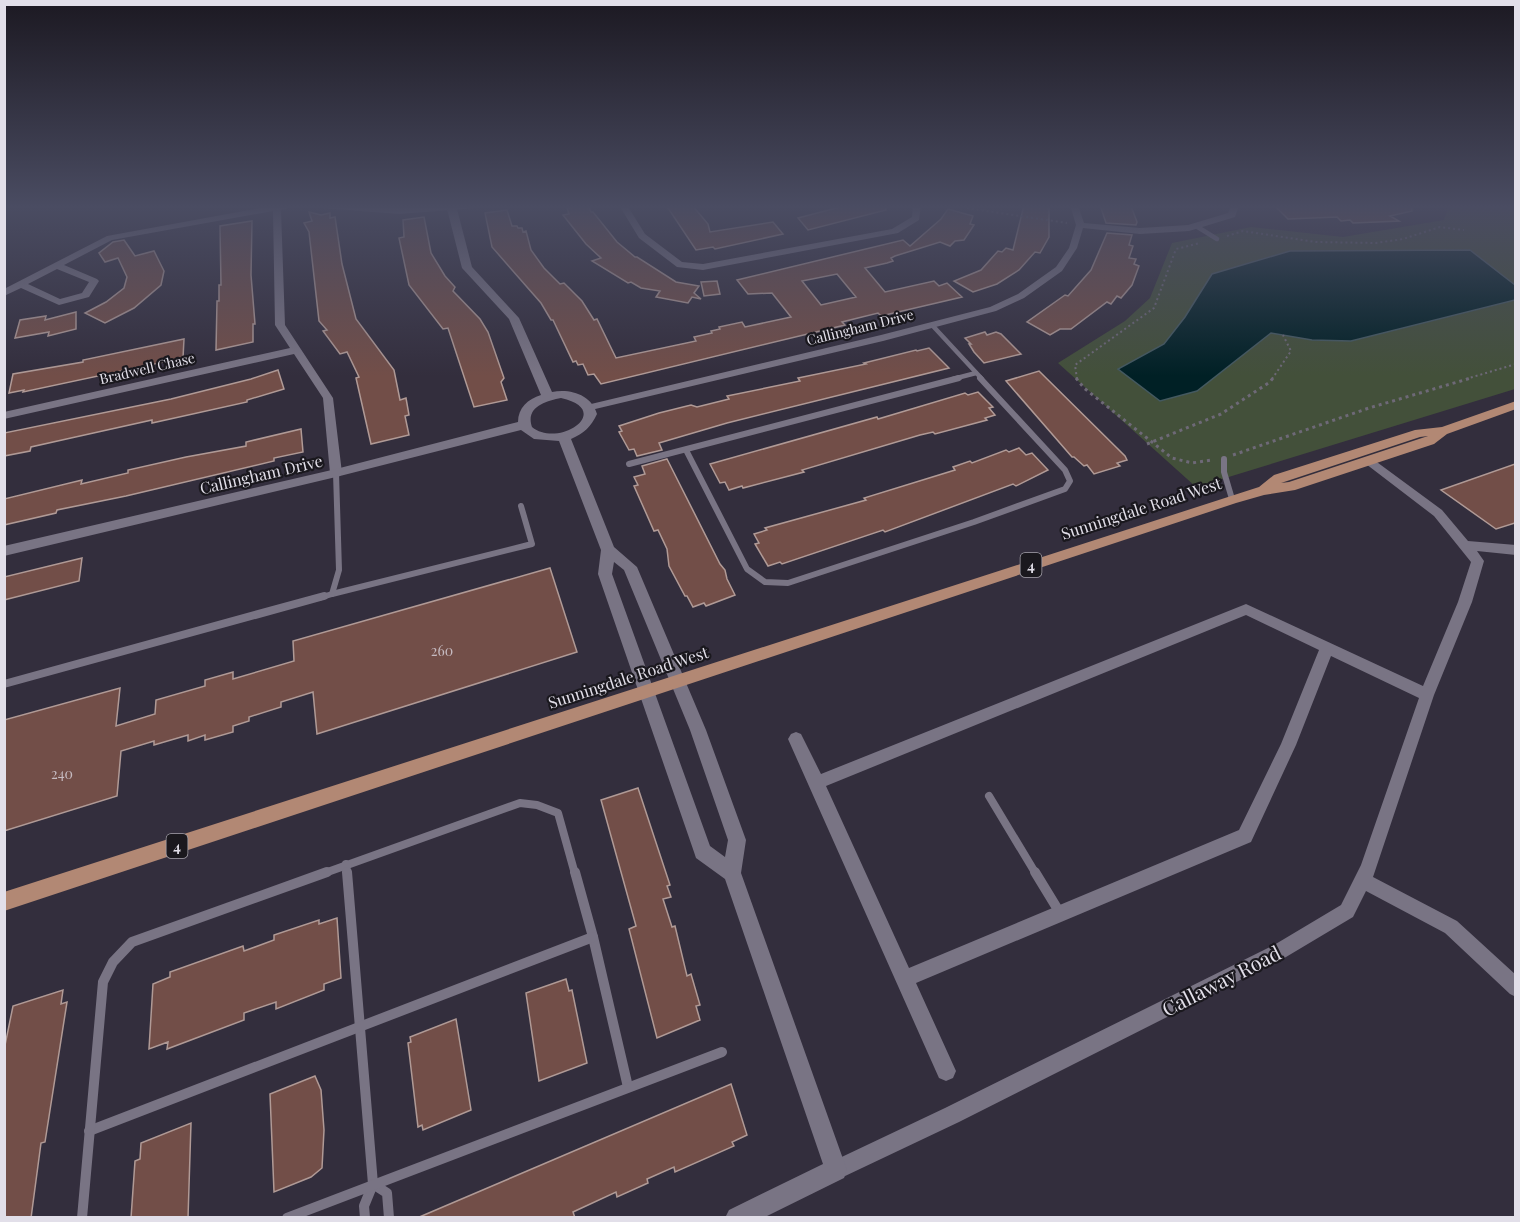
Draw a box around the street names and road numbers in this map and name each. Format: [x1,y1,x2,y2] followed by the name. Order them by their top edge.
[804,305,916,349] street label: Callingham Drive
[97,348,197,388] street label: Bradwell Chase
[198,450,324,498] street label: Callingham Drive
[1058,472,1224,544] street label: Sunningdale Road West
[1020,553,1042,577] road number: 4
[545,641,711,713] street label: Sunningdale Road West
[166,834,188,858] road number: 4
[1157,938,1285,1022] street label: Callaway Road

